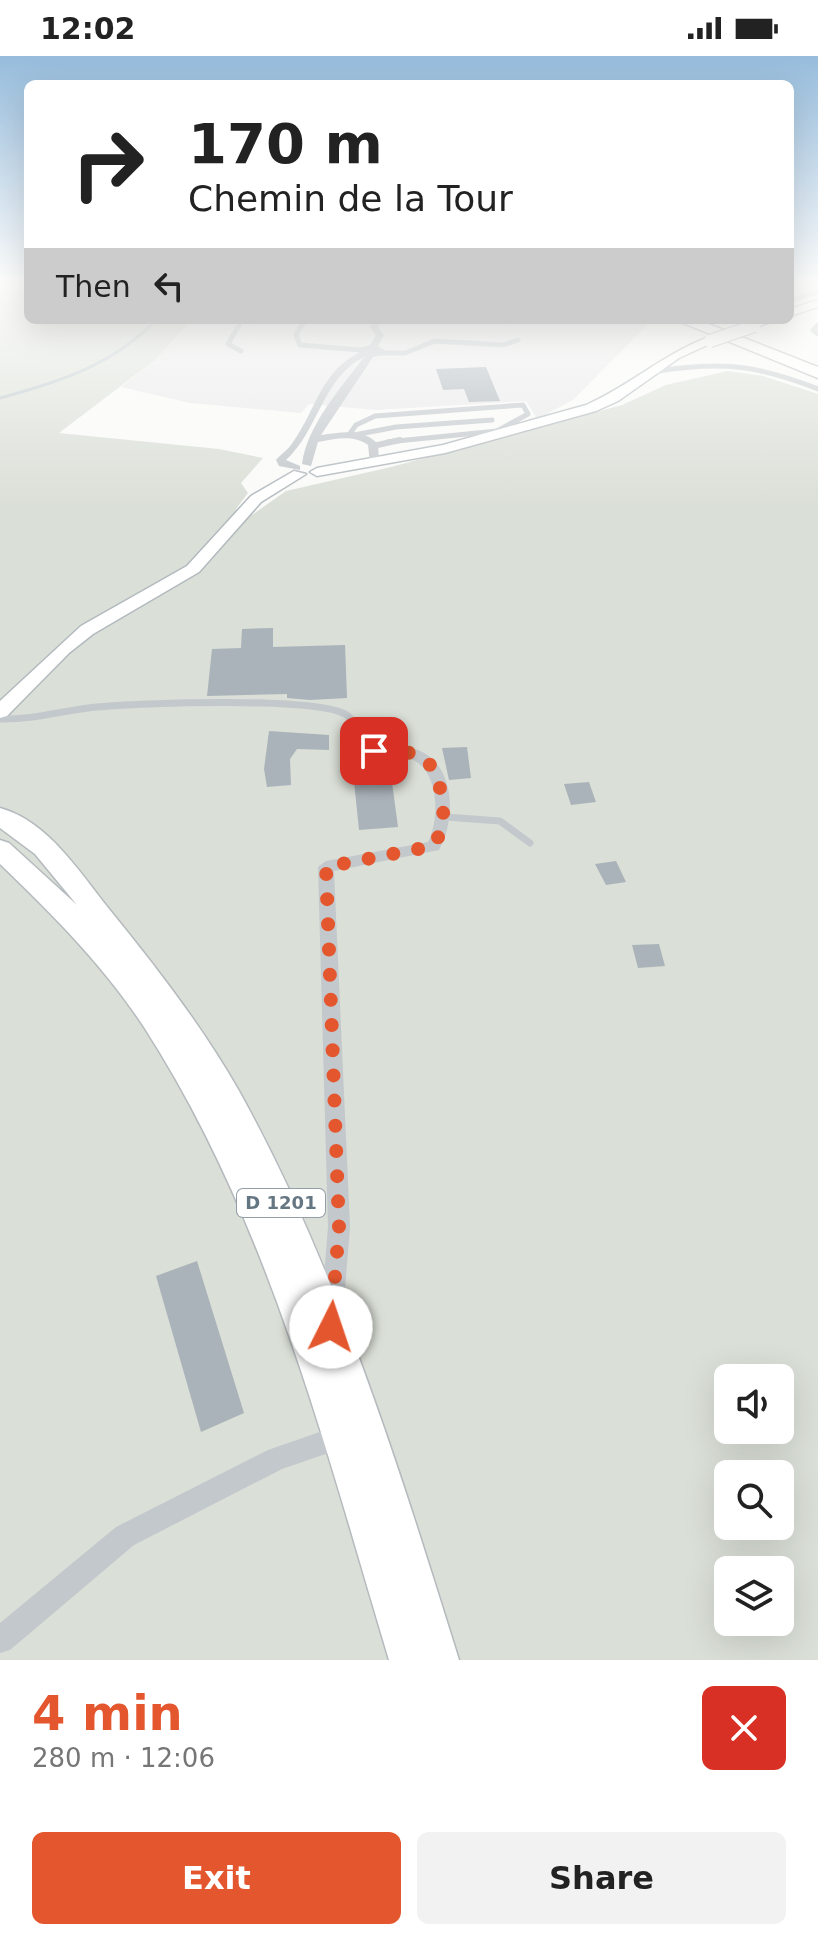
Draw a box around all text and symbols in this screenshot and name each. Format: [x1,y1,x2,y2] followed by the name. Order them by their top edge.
[40,11,136,46] text: 12:02
[188,111,383,176] text: 170 m
[56,112,160,216] icon: right
[188,178,513,219] text: Chemin de la Tour
[147,264,191,308] icon: left
[56,269,131,304] text: Then
[340,717,408,785] pin
[352,729,396,773] icon: arrive
[237,1189,325,1217] road number: D 1201
[289,1285,373,1369] position arrow
[714,1364,794,1636] map controls
[714,1364,794,1444] button: sound
[714,1460,794,1540] button: search
[714,1556,794,1636] button: layers
[32,1685,183,1741] text: 4 min
[702,1686,786,1770] button: close
[32,1743,215,1773] text: 280 m · 12:06
[32,1832,401,1924] button: Exit
[417,1832,786,1924] button: Share

